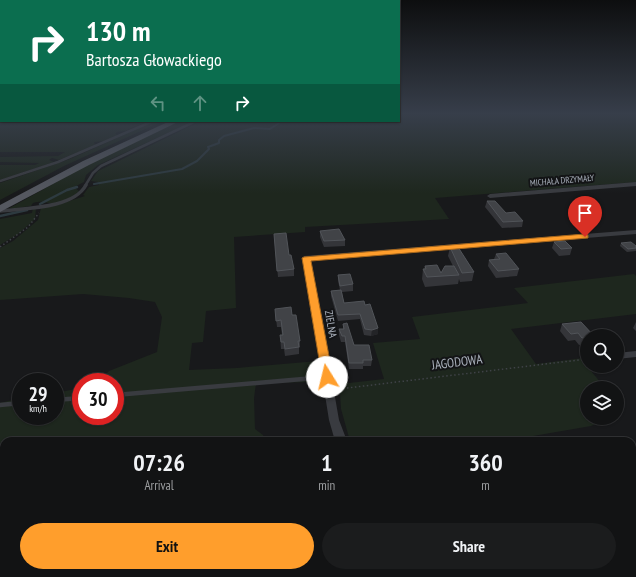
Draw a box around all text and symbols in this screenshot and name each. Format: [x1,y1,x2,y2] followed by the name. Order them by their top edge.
[86,12,150,49] text: 130 m
[20,16,72,68] icon: right
[86,48,222,71] text: Bartosza Głowackiego
[147,92,169,114] icon: left
[189,92,211,114] icon: ahead
[231,92,253,114] icon: right
[529,172,595,188] street label: MICHAŁA DRZYMAŁY
[568,196,602,237] pin
[574,202,596,224] icon: arrive
[322,309,340,340] street label: ZIELNA
[580,329,624,425] map controls
[580,329,624,373] button: search
[430,350,484,374] street label: JAGODOWA
[306,356,348,398] position arrow
[72,373,124,425] speed limit sign: 30
[28,381,48,407] text: 29
[580,381,624,425] button: layers
[29,402,47,415] text: km/h
[133,447,185,478] text: 07:26
[321,447,332,478] text: 1
[468,447,503,478] text: 360
[144,477,174,494] text: Arrival
[318,477,335,494] text: min
[481,477,490,494] text: m
[20,523,314,569] button: Exit
[322,523,616,569] button: Share

